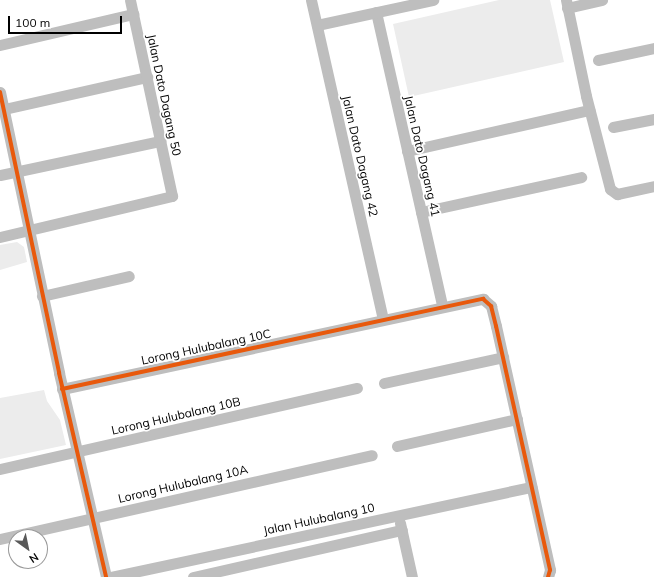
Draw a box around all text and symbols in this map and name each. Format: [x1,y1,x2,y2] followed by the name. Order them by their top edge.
[10,8,124,34] scale bar
[15,15,50,30] text: 100 m
[144,33,184,157] street label: Jalan Dato Dagang 50
[339,94,381,218] street label: Jalan Dato Dagang 42
[401,94,443,218] street label: Jalan Dato Dagang 41
[140,326,272,368] street label: Lorong Hulubalang 10C
[110,394,242,438] street label: Lorong Hulubalang 10B
[117,462,249,506] street label: Lorong Hulubalang 10A
[262,500,376,538] street label: Jalan Hulubalang 10
[8,529,48,569] north arrow
[27,550,41,566] text: N

